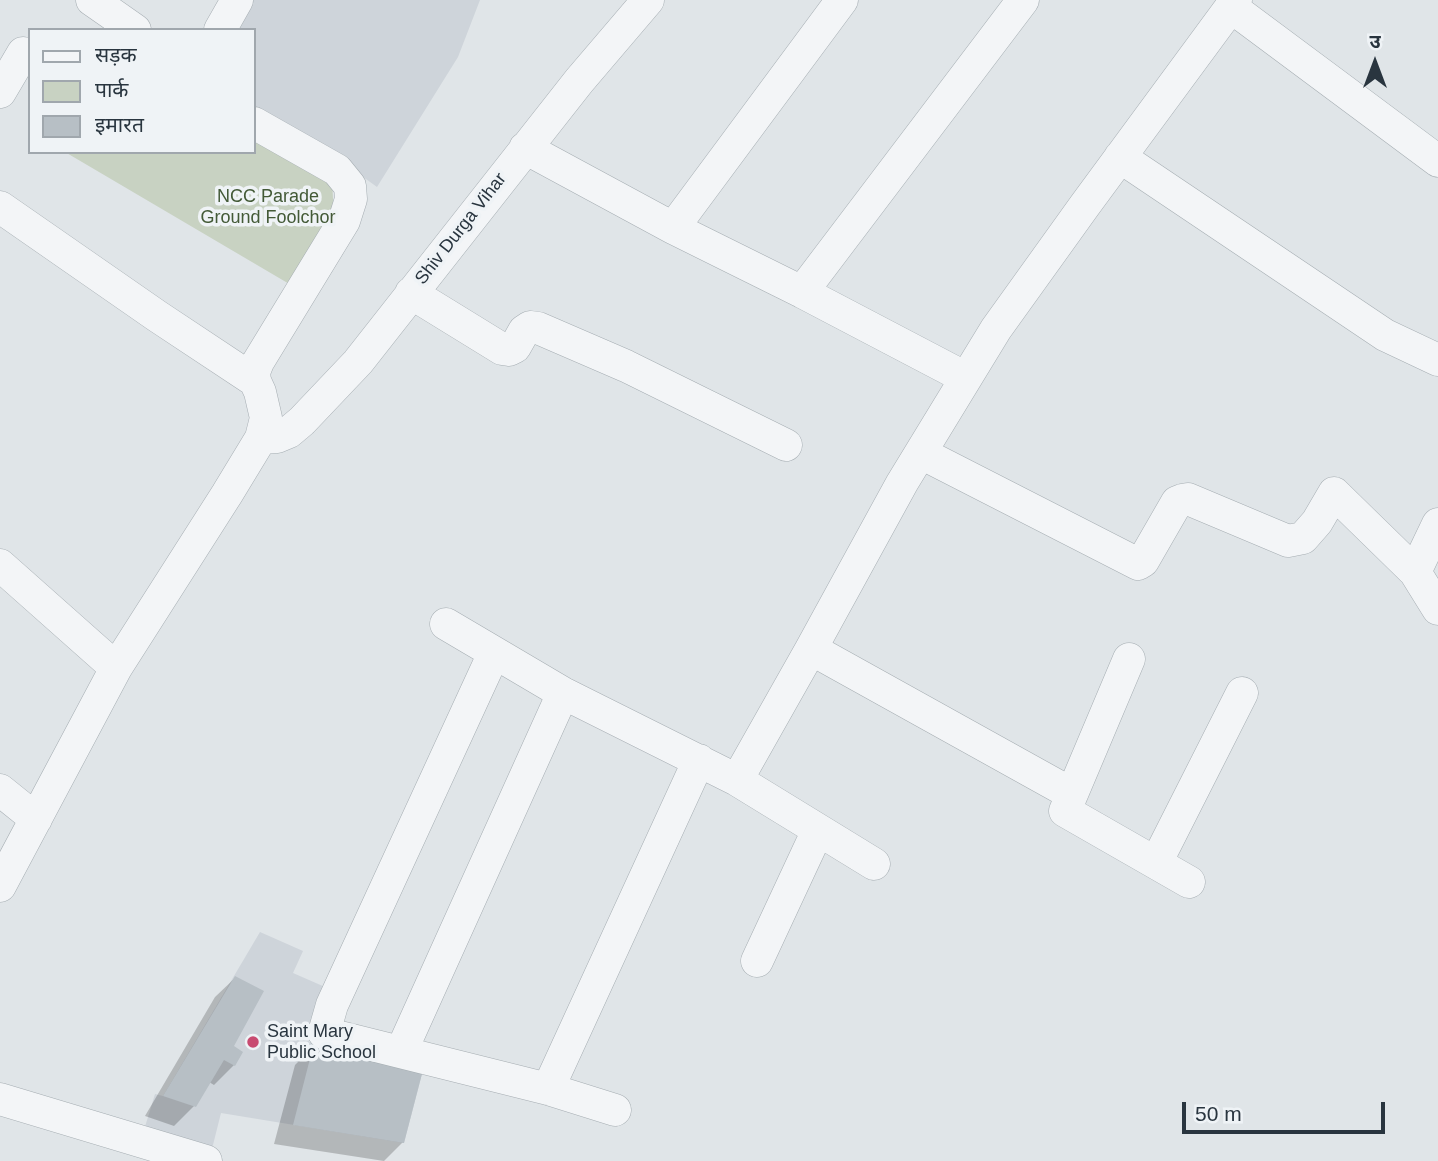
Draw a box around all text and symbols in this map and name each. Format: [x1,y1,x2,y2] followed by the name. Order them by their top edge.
[28,28,256,154] legend
[1340,28,1410,98] north arrow
[1369,31,1381,52] text: उ
[95,43,137,66] text: सड़क
[95,78,129,101] text: पार्क
[95,113,144,136] text: इमारत
[411,169,511,289] street label: Shiv Durga Vihar
[200,186,336,228] park label: NCC Parade Ground Foolchor
[267,1021,376,1064] place label: Saint Mary Public School
[245,1034,261,1050] marker: Saint Mary Public School
[1186,1088,1389,1132] scale bar
[1195,1102,1242,1125] text: 50 m

